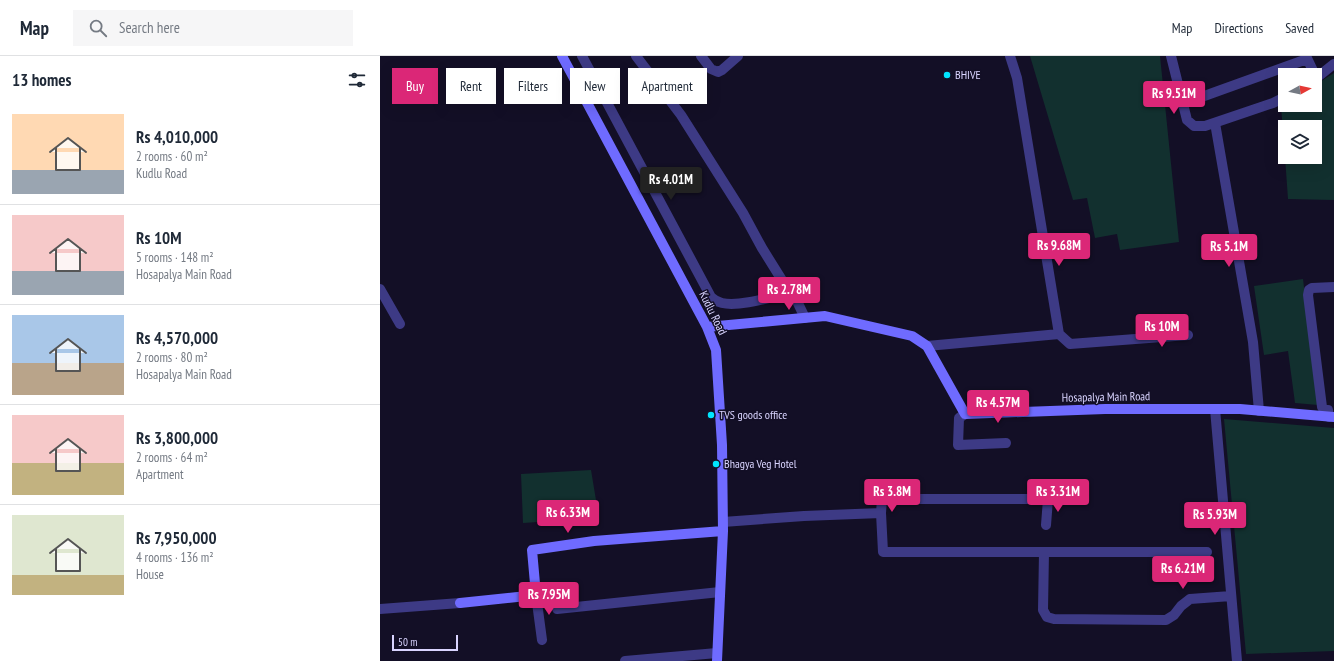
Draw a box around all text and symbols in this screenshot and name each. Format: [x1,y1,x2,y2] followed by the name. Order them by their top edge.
[73,10,353,46] search box
[20,16,49,40] text: Map
[87,17,109,39] icon: search
[119,18,180,37] text: Search here
[1172,19,1192,37] text: Map
[1214,19,1263,37] text: Directions
[1285,19,1314,37] text: Saved
[955,67,981,82] place label: BHIVE
[392,68,438,104] chip: Buy
[446,68,496,104] chip: Rent
[504,68,562,104] chip: Filters
[570,68,620,104] chip: New
[628,68,707,104] chip: Apartment
[1278,68,1322,112] north arrow
[1278,68,1322,164] map controls
[12,69,71,91] text: 13 homes
[346,69,368,91] icon: filters
[942,70,952,80] marker: BHIVE
[1133,81,1215,115] pin: Rs 9.51M
[1152,85,1196,102] text: Rs 9.51M
[1278,120,1322,164] button: layers
[136,126,218,148] text: Rs 4,010,000
[44,130,92,178] icon: home
[136,148,208,165] text: 2 rooms · 60 m²
[136,165,187,182] text: Kudlu Road
[630,167,712,201] pin: Rs 4.01M
[649,171,693,188] text: Rs 4.01M
[136,227,182,249] text: Rs 10M
[44,231,92,279] icon: home
[1018,233,1100,267] pin: Rs 9.68M
[1192,234,1266,268] pin: Rs 5.1M
[1037,237,1081,254] text: Rs 9.68M
[1210,238,1248,255] text: Rs 5.1M
[136,249,214,266] text: 5 rooms · 148 m²
[136,266,232,283] text: Hosapalya Main Road
[748,277,830,311] pin: Rs 2.78M
[767,281,811,298] text: Rs 2.78M
[696,288,731,337] street label: Kudlu Road
[1129,314,1195,348] pin: Rs 10M
[1145,318,1179,335] text: Rs 10M
[136,327,218,349] text: Rs 4,570,000
[44,331,92,379] icon: home
[136,349,208,366] text: 2 rooms · 80 m²
[136,366,232,383] text: Hosapalya Main Road
[1062,388,1150,405] street label: Hosapalya Main Road
[957,390,1039,424] pin: Rs 4.57M
[976,394,1020,411] text: Rs 4.57M
[719,407,787,422] place label: TVS goods office
[706,410,716,420] marker: TVS goods office
[136,427,218,449] text: Rs 3,800,000
[44,431,92,479] icon: home
[136,449,208,466] text: 2 rooms · 64 m²
[724,456,797,471] place label: Bhagya Veg Hotel
[711,459,721,469] marker: Bhagya Veg Hotel
[136,466,184,483] text: Apartment
[855,479,929,513] pin: Rs 3.8M
[1017,479,1099,513] pin: Rs 3.31M
[873,483,911,500] text: Rs 3.8M
[1036,483,1080,500] text: Rs 3.31M
[527,500,609,534] pin: Rs 6.33M
[1174,502,1256,536] pin: Rs 5.93M
[546,504,590,521] text: Rs 6.33M
[1193,506,1237,523] text: Rs 5.93M
[136,527,217,549] text: Rs 7,950,000
[44,531,92,579] icon: home
[136,549,214,566] text: 4 rooms · 136 m²
[1142,556,1224,590] pin: Rs 6.21M
[1161,560,1205,577] text: Rs 6.21M
[136,566,164,583] text: House
[508,582,590,616] pin: Rs 7.95M
[528,586,570,603] text: Rs 7.95M
[392,633,458,652] scale bar
[398,635,417,649] text: 50 m

